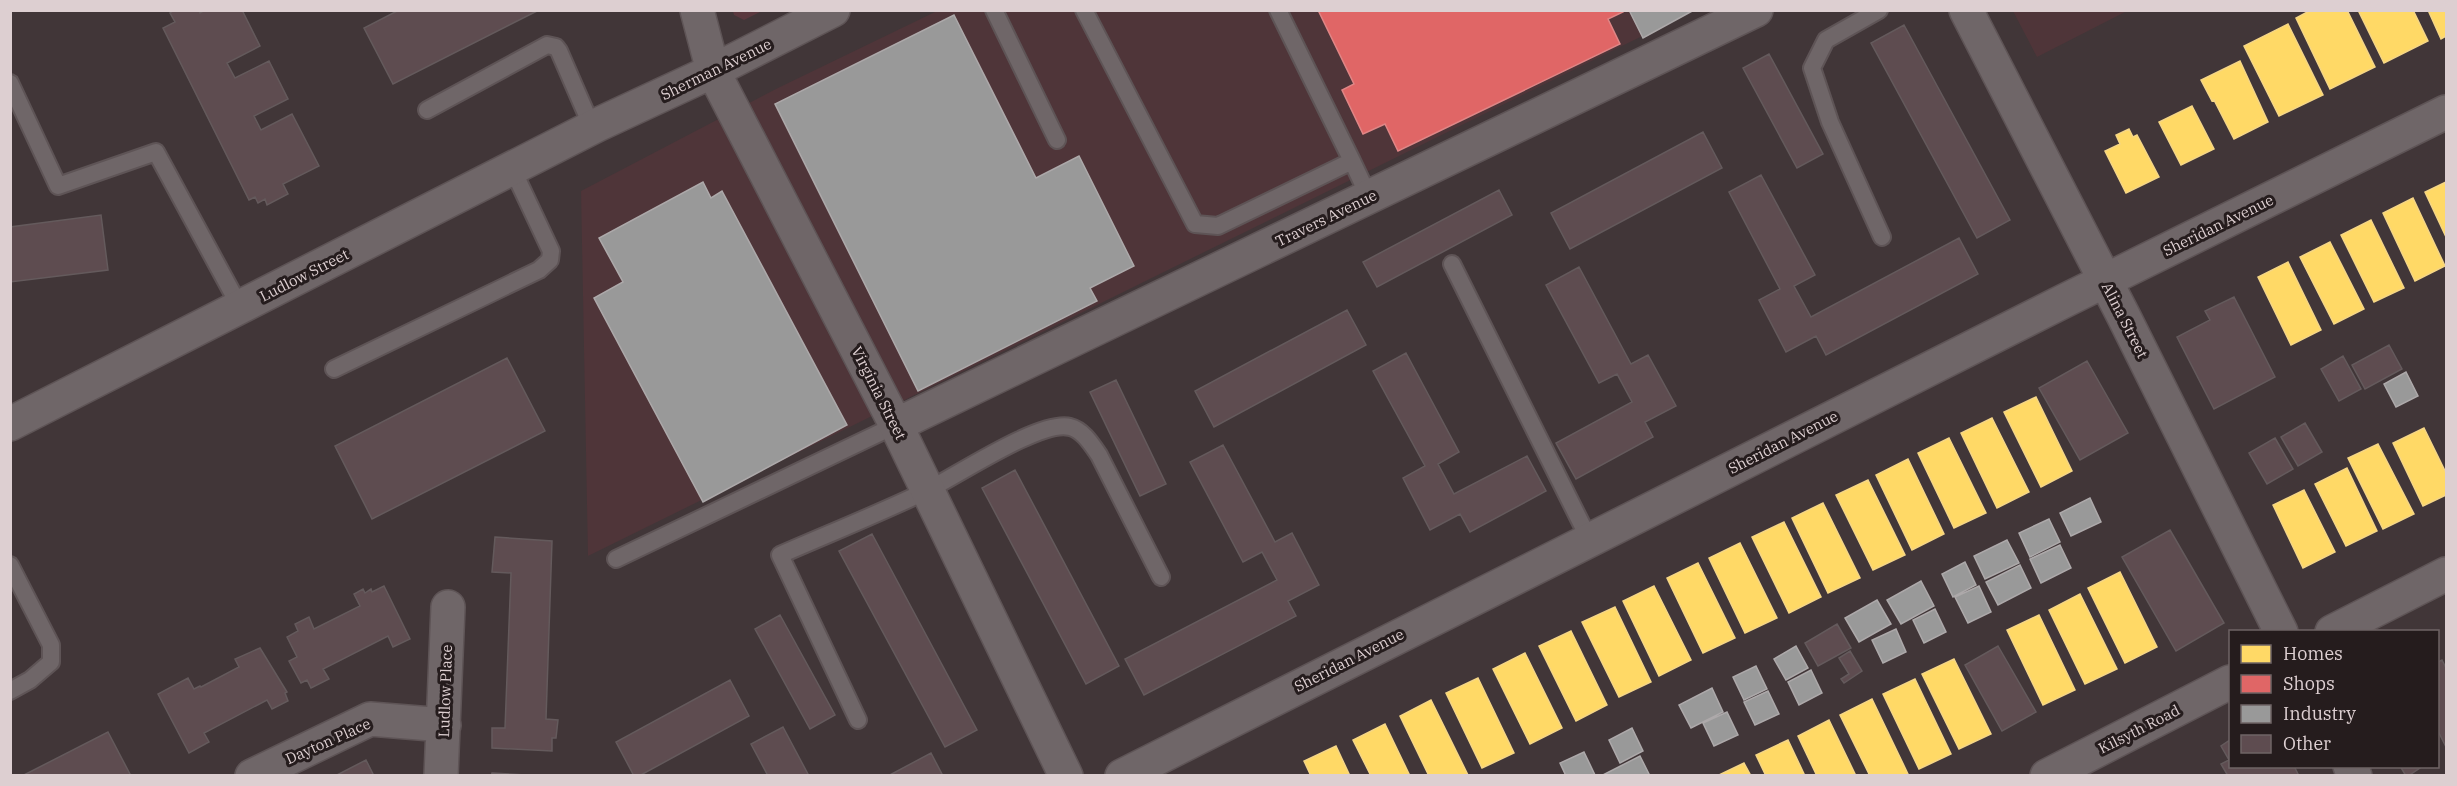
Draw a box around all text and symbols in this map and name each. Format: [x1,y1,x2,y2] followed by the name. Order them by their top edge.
[657,34,775,104] street label: Sherman Avenue
[1272,185,1380,251] street label: Travers Avenue
[2160,190,2276,260] street label: Sheridan Avenue
[256,244,352,306] street label: Ludlow Street
[2098,279,2152,361] street label: Alina Street
[847,343,911,443] street label: Virginia Street
[1725,406,1841,478] street label: Sheridan Avenue
[1291,624,1407,696] street label: Sheridan Avenue
[2229,630,2439,768] legend
[2283,642,2343,665] text: Homes
[434,644,456,738] street label: Ludlow Place
[2283,672,2335,695] text: Shops
[2095,700,2183,758] street label: Kilsyth Road
[2283,702,2356,725] text: Industry
[282,714,374,768] street label: Dayton Place
[2283,732,2331,755] text: Other

